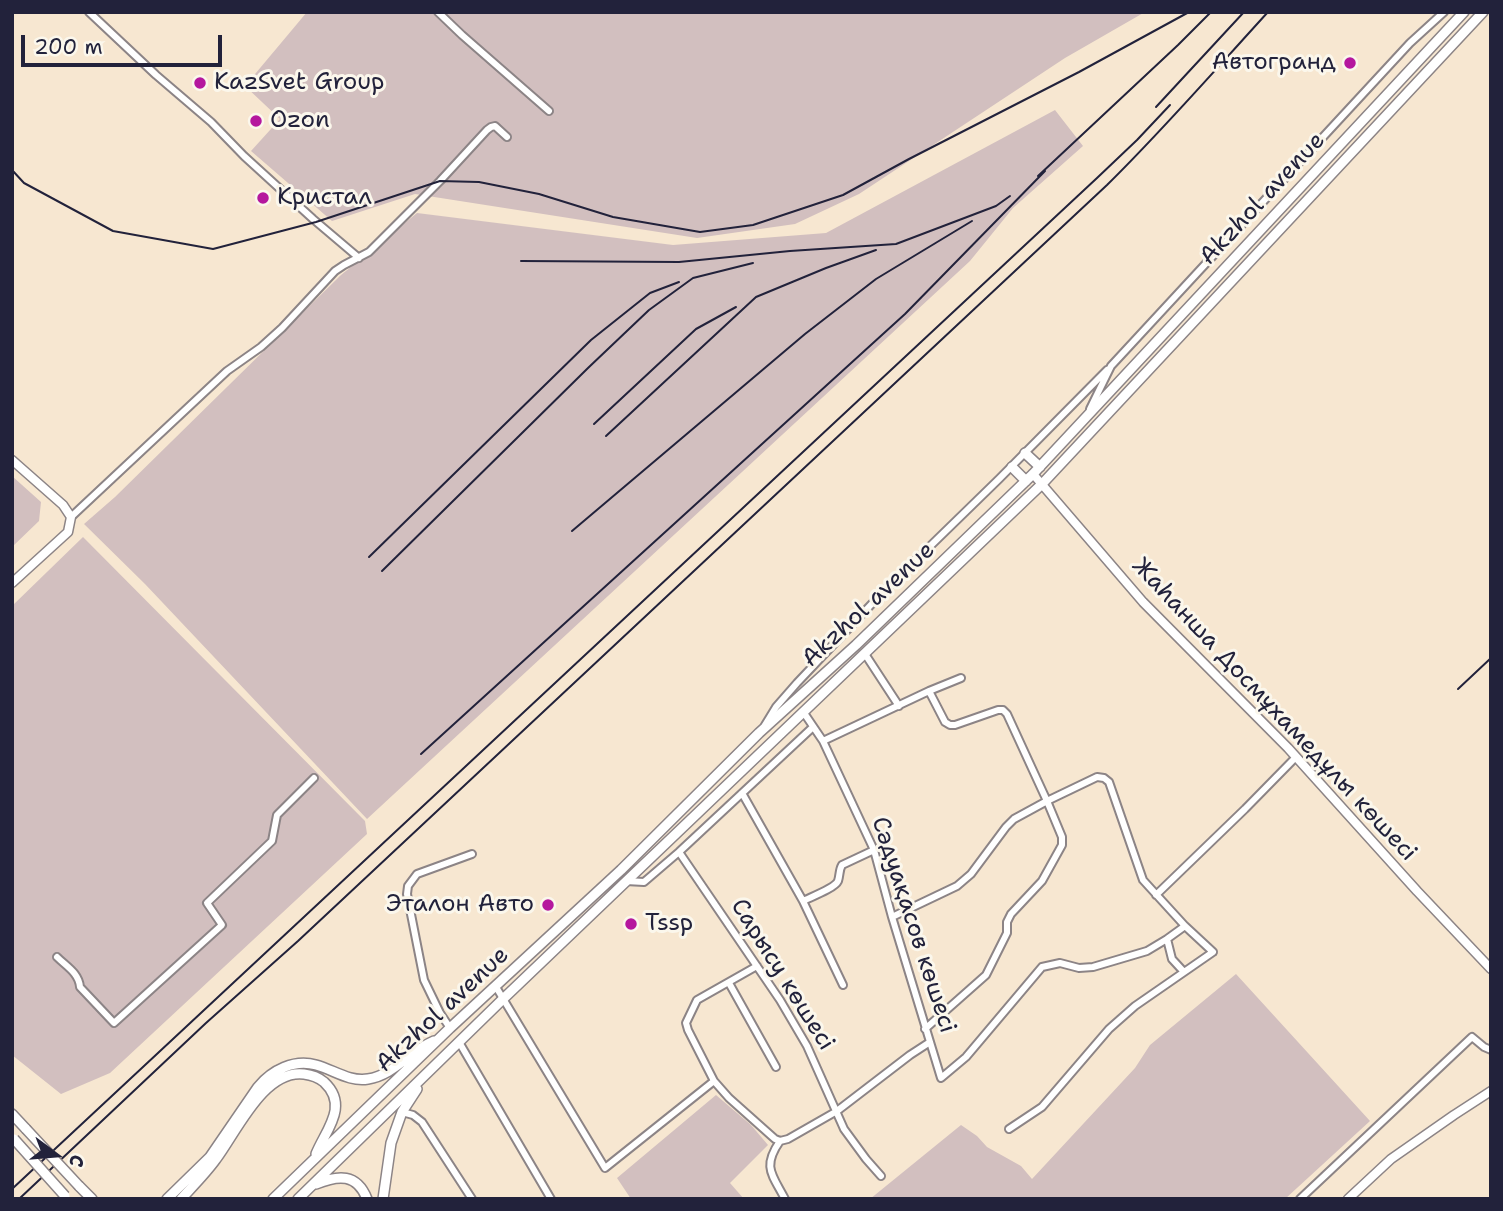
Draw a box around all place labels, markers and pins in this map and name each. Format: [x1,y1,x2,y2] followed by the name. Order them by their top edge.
[1212,49,1336,77] place label: Автогранд
[1342,55,1358,71] marker: Автогранд
[214,69,385,97] place label: KazSvet Group
[192,75,208,91] marker: KazSvet Group
[270,107,330,135] place label: Ozon
[248,113,264,129] marker: Ozon
[277,184,372,212] place label: Кристал
[255,190,271,206] marker: Кристал
[386,891,534,919] place label: Эталон Авто
[540,897,556,913] marker: Эталон Авто
[645,910,693,938] place label: Tssp
[623,916,639,932] marker: Tssp

